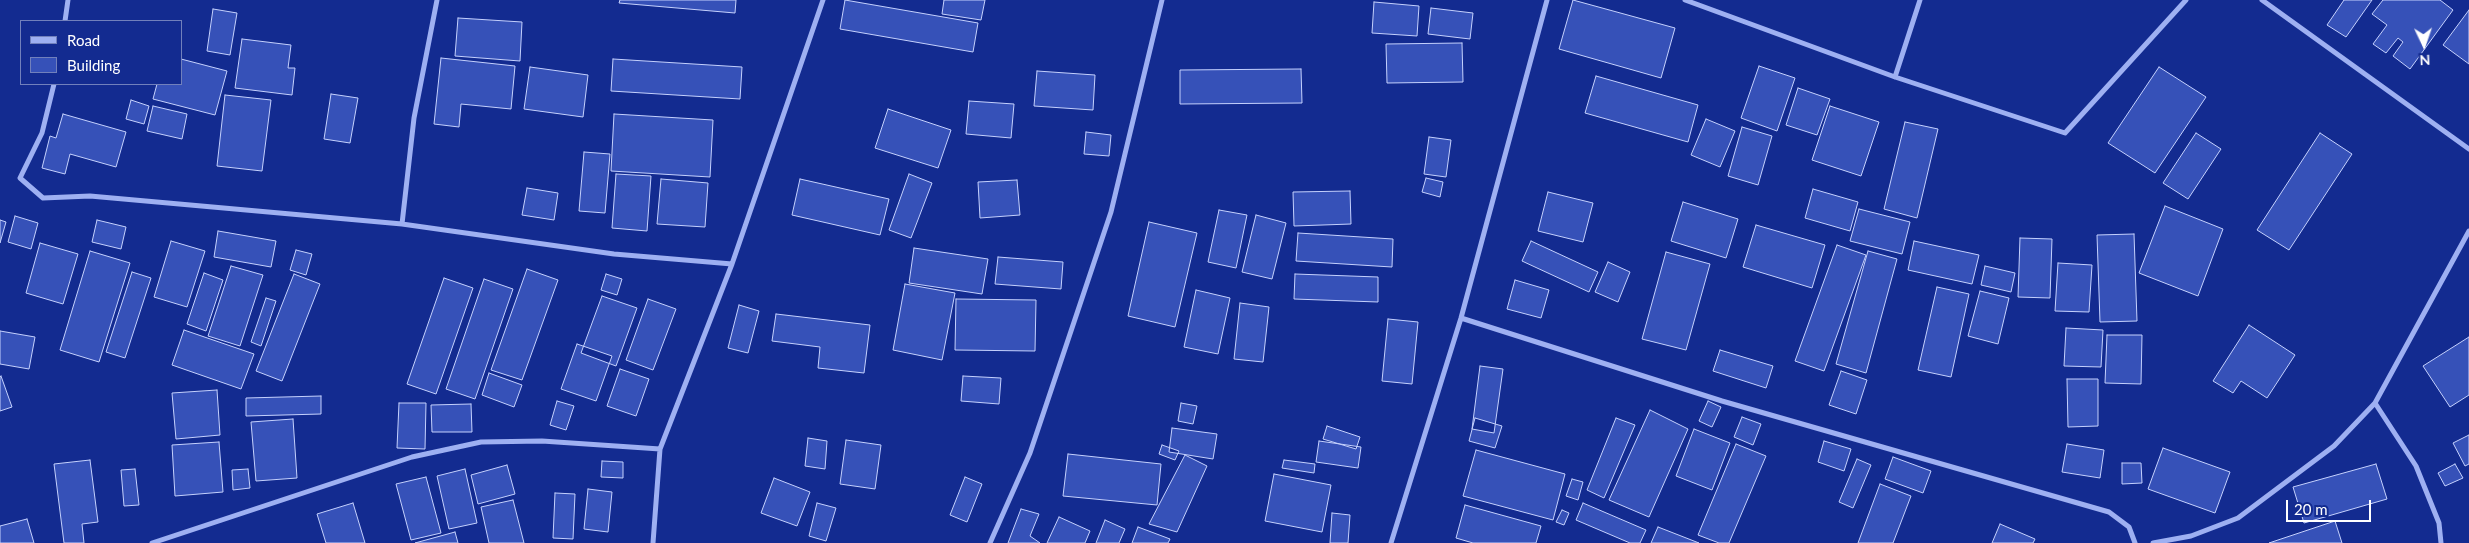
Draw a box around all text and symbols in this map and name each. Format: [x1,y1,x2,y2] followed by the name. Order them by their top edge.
[20,20,182,85] legend
[2399,20,2449,70] north arrow
[67,31,100,49] text: Road
[2419,52,2431,69] text: N
[67,56,120,74] text: Building
[2289,490,2374,522] scale bar
[2294,500,2328,518] text: 20 m

